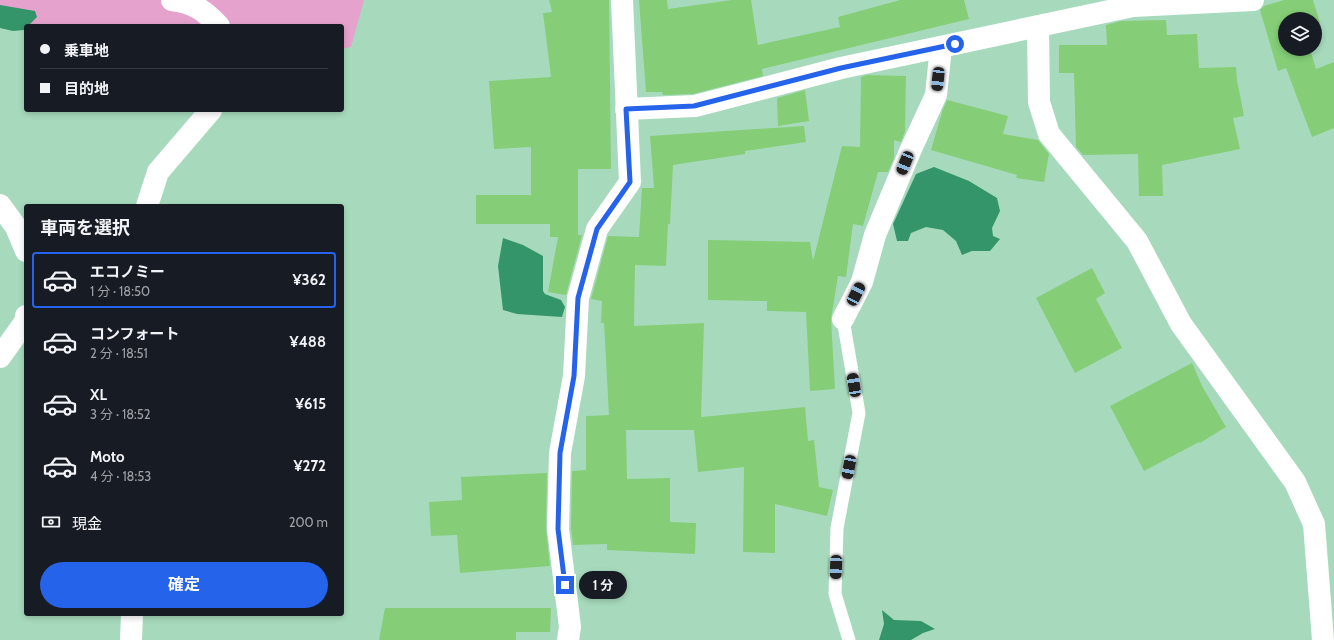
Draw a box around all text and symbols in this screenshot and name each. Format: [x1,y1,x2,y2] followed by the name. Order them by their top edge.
[1278,12,1322,56] map controls
[1278,12,1322,56] button: layers
[946,35,964,53] route start
[64,42,109,60] text: 乗車地
[931,66,945,92] car
[64,80,109,98] text: 目的地
[895,150,915,176] car
[40,217,130,239] text: 車両を選択
[42,262,78,298] icon: car
[90,263,165,281] text: エコノミー
[292,271,326,289] text: ¥362
[845,281,867,307] car
[90,283,150,299] text: 1 分 · 18:50
[42,324,78,360] icon: car
[90,325,180,343] text: コンフォート
[290,333,326,351] text: ¥488
[90,345,148,361] text: 2 分 · 18:51
[846,372,862,398] car
[42,386,78,422] icon: car
[90,386,107,404] text: XL
[295,395,326,413] text: ¥615
[90,406,151,422] text: 3 分 · 18:52
[42,448,78,484] icon: car
[90,448,124,466] text: Moto
[841,454,857,480] car
[293,457,326,475] text: ¥272
[90,468,151,484] text: 4 分 · 18:53
[40,511,62,533] icon: cash
[289,514,328,530] text: 200 m
[72,515,102,533] text: 現金
[830,555,842,579] car
[40,562,328,608] button: 確定
[579,571,627,599] callout: 1 分
[556,576,574,594] route end
[593,577,613,593] text: 1 分

